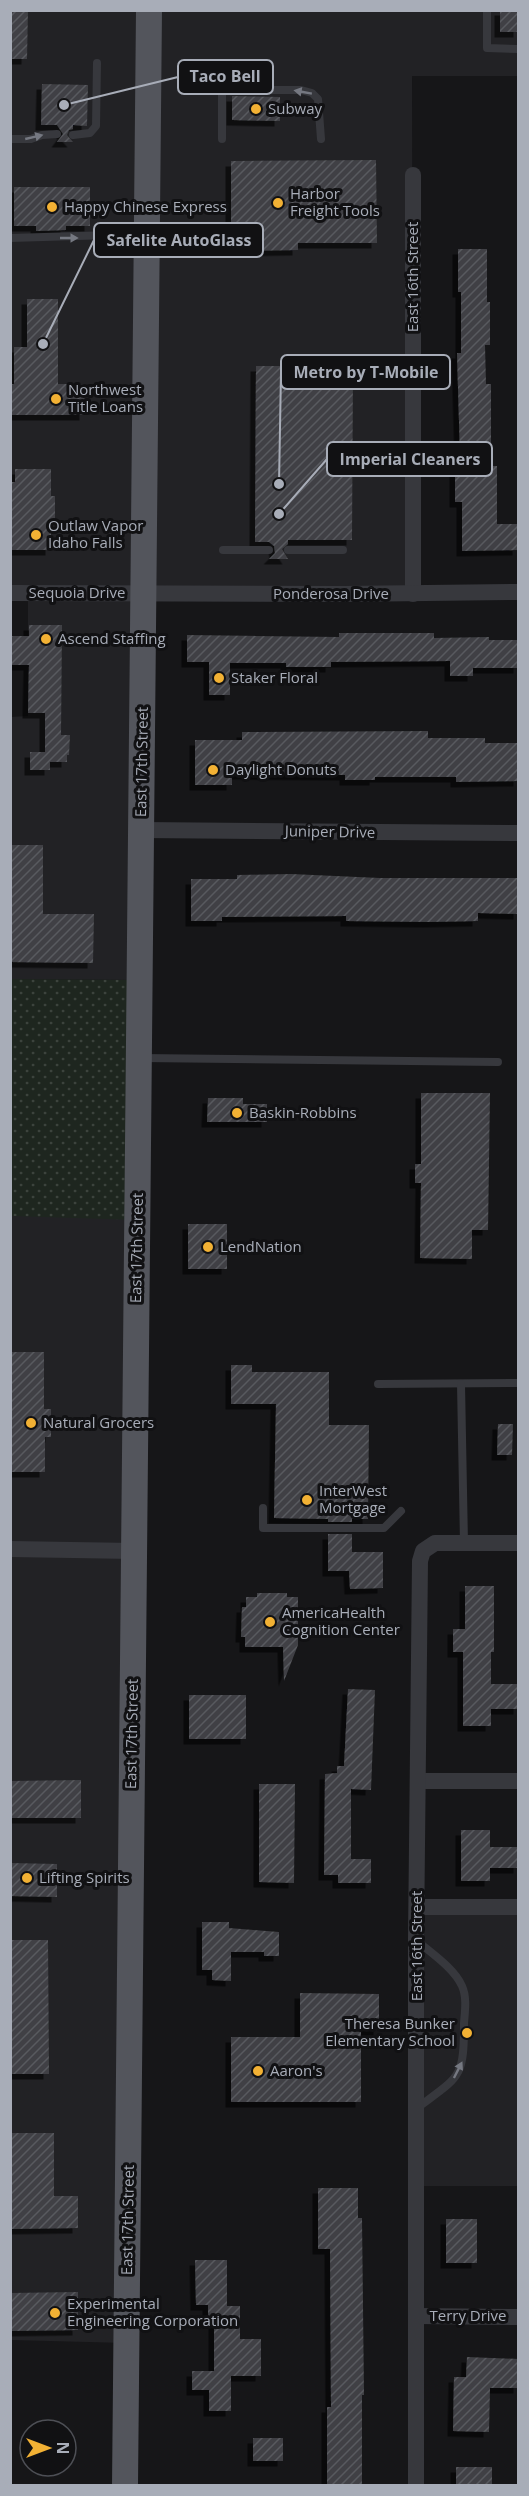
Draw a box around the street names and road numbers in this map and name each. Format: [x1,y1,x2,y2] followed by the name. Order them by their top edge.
[402,222,422,332] street label: East 16th Street
[29,582,125,602] street label: Sequoia Drive
[273,583,389,603] street label: Ponderosa Drive
[130,707,152,817] street label: East 17th Street
[283,820,375,842] street label: Juniper Drive
[125,1193,147,1303] street label: East 17th Street
[120,1679,142,1789] street label: East 17th Street
[406,1891,426,2001] street label: East 16th Street
[116,2165,138,2275] street label: East 17th Street
[429,2305,507,2325] street label: Terry Drive

